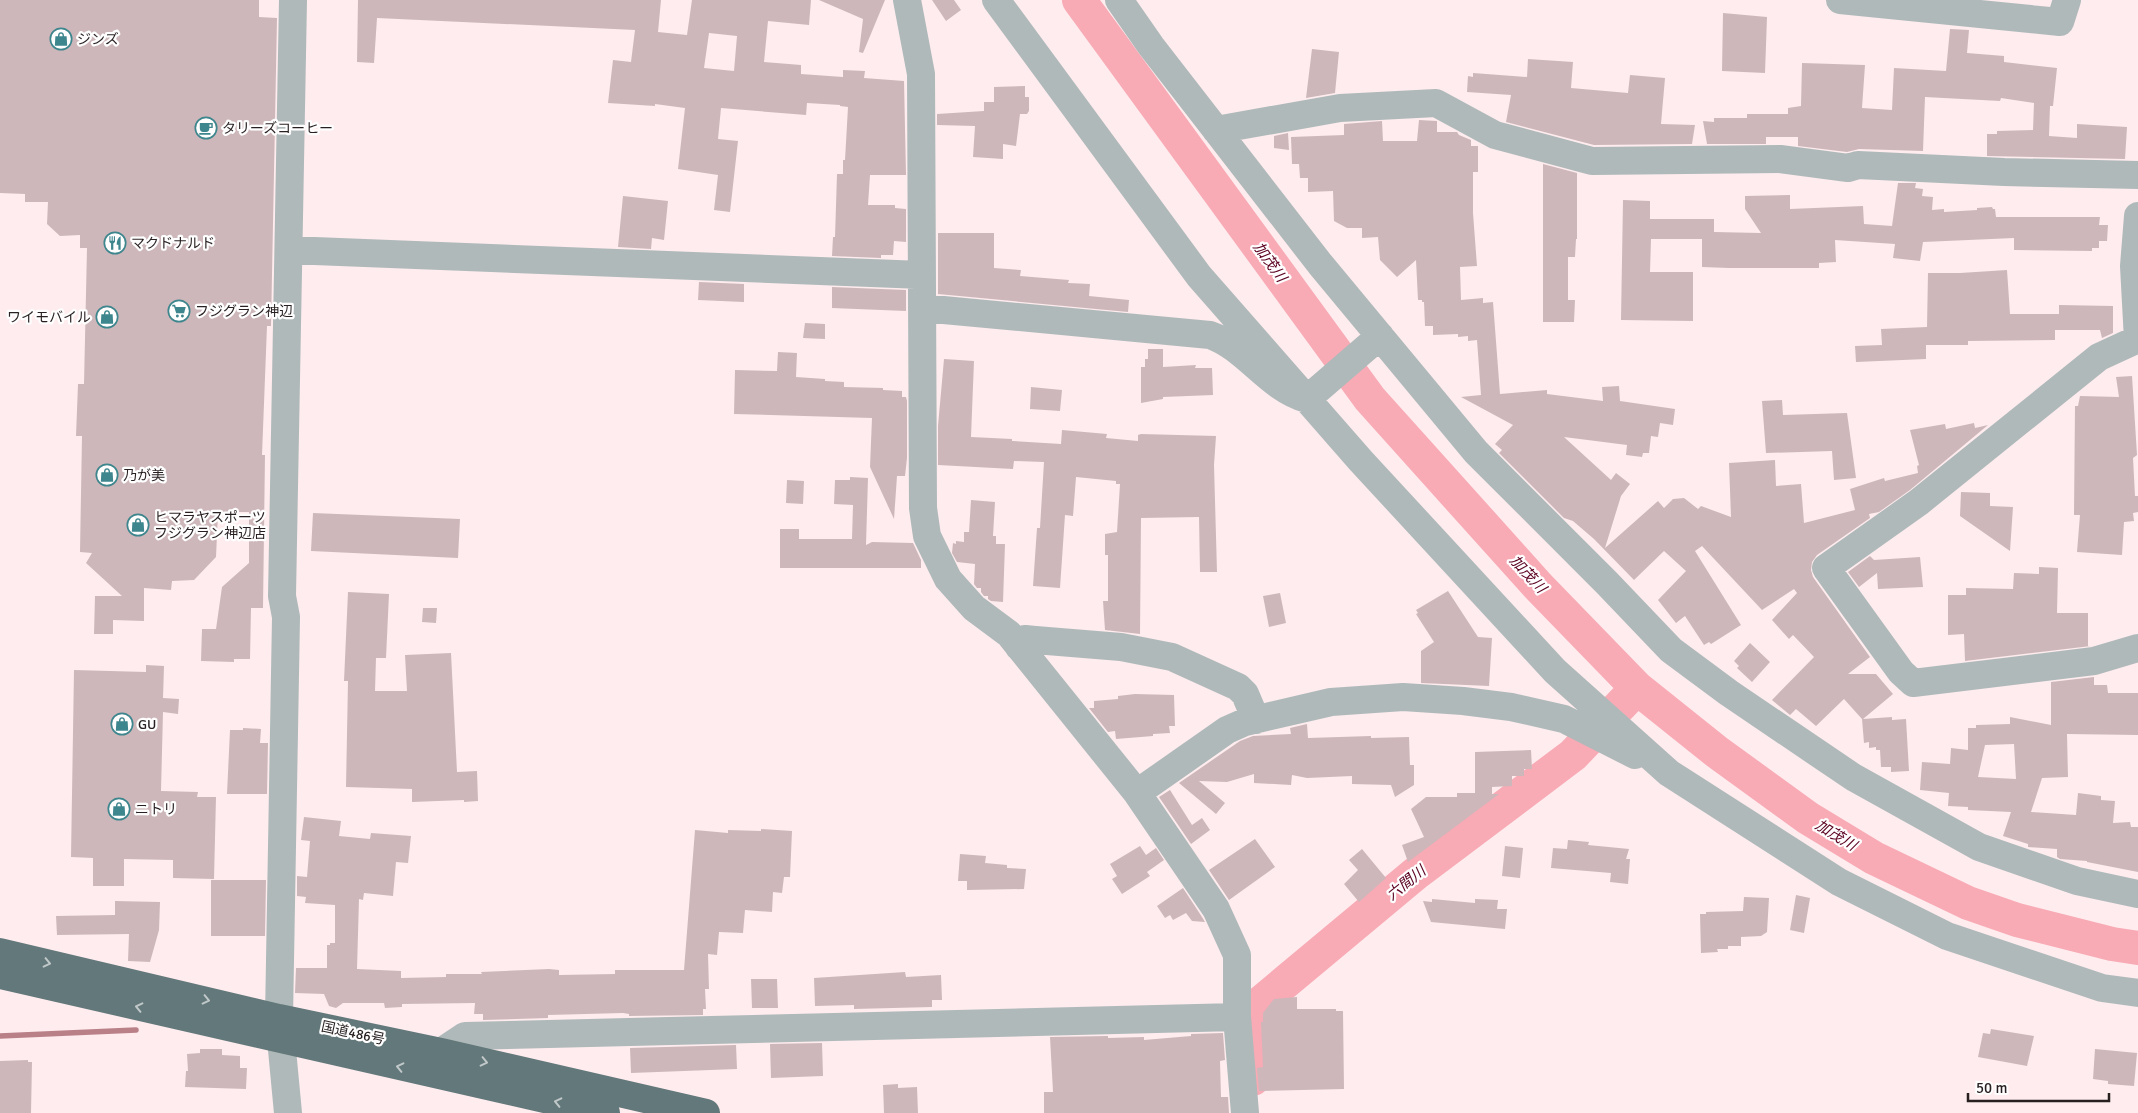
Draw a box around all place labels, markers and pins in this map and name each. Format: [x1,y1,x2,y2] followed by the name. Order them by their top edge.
[49,27,73,51] shop icon: ジンズ
[77,31,119,48] place label: ジンズ
[194,116,218,140] cafe icon: タリーズコーヒー
[222,120,333,137] place label: タリーズコーヒー
[103,231,127,255] restaurant icon: マクドナルド
[131,235,215,252] place label: マクドナルド
[167,299,191,323] supermarket icon: フジグラン神辺
[195,303,293,320] place label: フジグラン神辺
[95,305,119,329] shop icon: ワイモバイル
[7,309,91,326] place label: ワイモバイル
[95,463,119,487] shop icon: 乃が美
[123,467,165,484] place label: 乃が美
[154,509,266,542] place label: ヒマラヤスポーツ フジグラン神辺店
[126,513,150,537] shop icon: ヒマラヤスポーツ フジグラン神辺店
[110,712,134,736] shop icon: GU
[138,716,156,733] place label: GU
[107,797,131,821] shop icon: ニトリ
[135,801,177,818] place label: ニトリ

